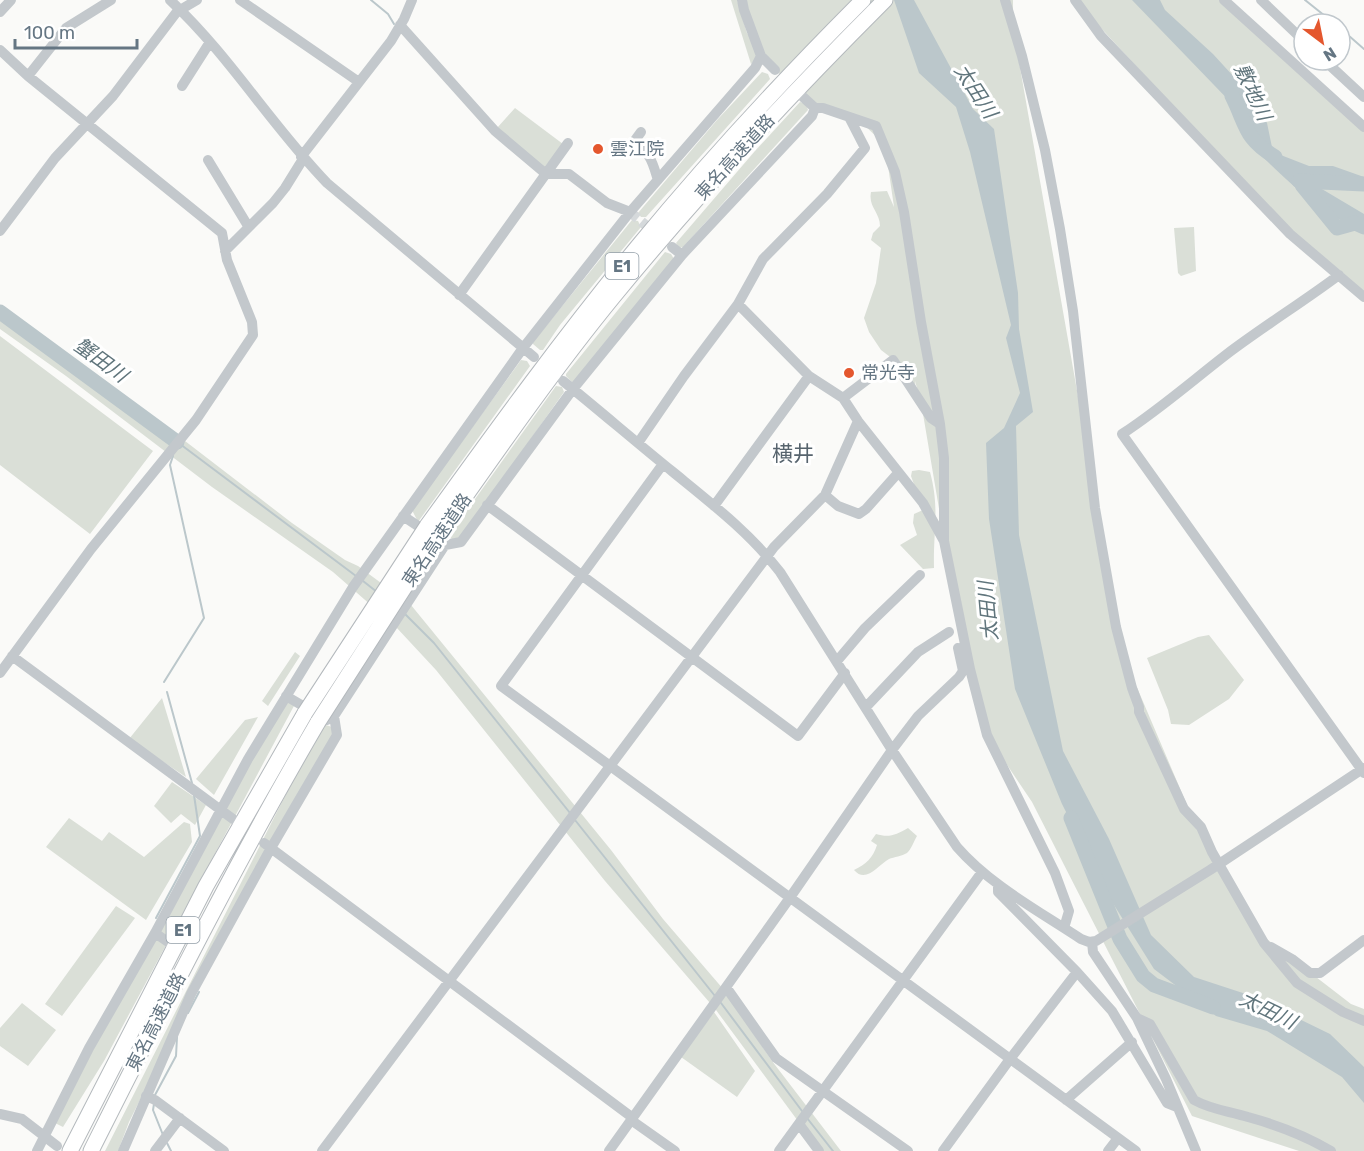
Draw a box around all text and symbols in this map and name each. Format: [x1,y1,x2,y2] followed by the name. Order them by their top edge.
[15,12,136,50] scale bar
[1292,12,1352,72] north arrow
[24,22,75,44] text: 100 m
[1320,43,1340,65] text: N
[950,59,1003,124] water label: 太田川
[1229,60,1277,126] water label: 敷地川
[691,110,779,204] street label: 東名高速道路
[610,138,664,160] place label: 雲江院
[591,142,605,156] marker: 雲江院
[606,253,638,279] road number: E1
[70,333,134,389] water label: 蟹田川
[861,362,915,384] place label: 常光寺
[842,366,856,380] marker: 常光寺
[772,441,814,466] district label: 横井
[398,489,476,591] street label: 東名高速道路
[973,578,1003,642] water label: 太田川
[166,917,200,943] road number: E1
[122,969,190,1075] street label: 東名高速道路
[1236,986,1302,1035] water label: 太田川

